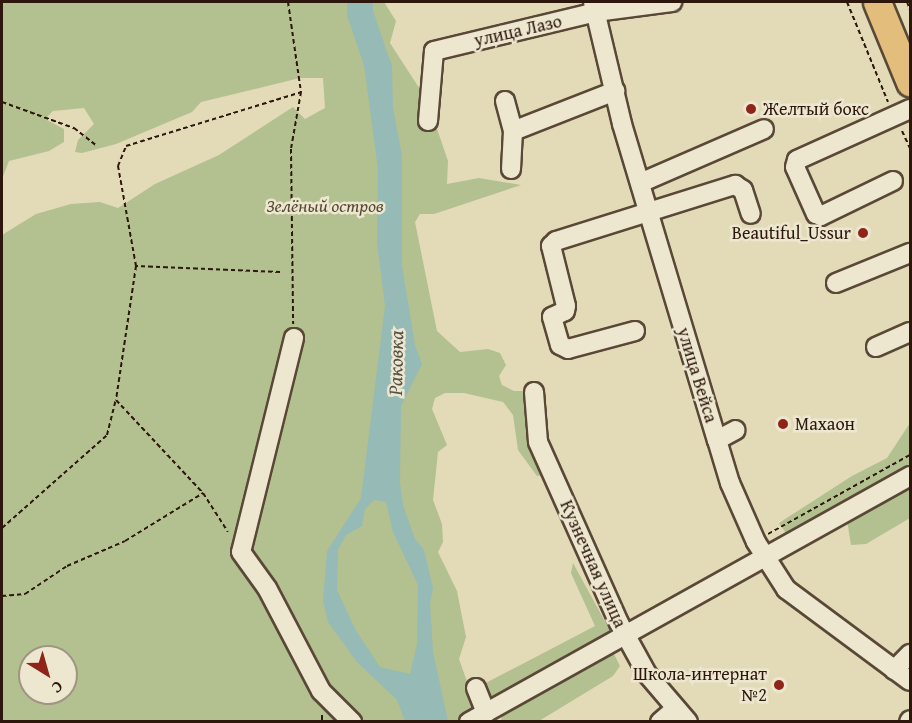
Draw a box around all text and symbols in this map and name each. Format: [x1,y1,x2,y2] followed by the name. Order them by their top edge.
[472,10,564,52] street label: улица Лазо
[763,98,869,120] place label: Желтый бокс
[744,102,758,116] marker: Желтый бокс
[266,195,384,217] park label: Зелёный остров
[732,222,851,244] place label: Beautiful_Ussur
[856,226,870,240] marker: Beautiful_Ussur
[672,325,722,425] street label: улица Вейса
[382,330,408,396] water label: Раковка
[795,413,855,435] place label: Махаон
[776,417,790,431] marker: Махаон
[555,497,631,631] street label: Кузнечная улица
[18,645,78,705] north arrow
[633,664,767,706] place label: Школа-интернат №2
[47,675,68,700] text: С
[772,678,786,692] marker: Школа-интернат №2

